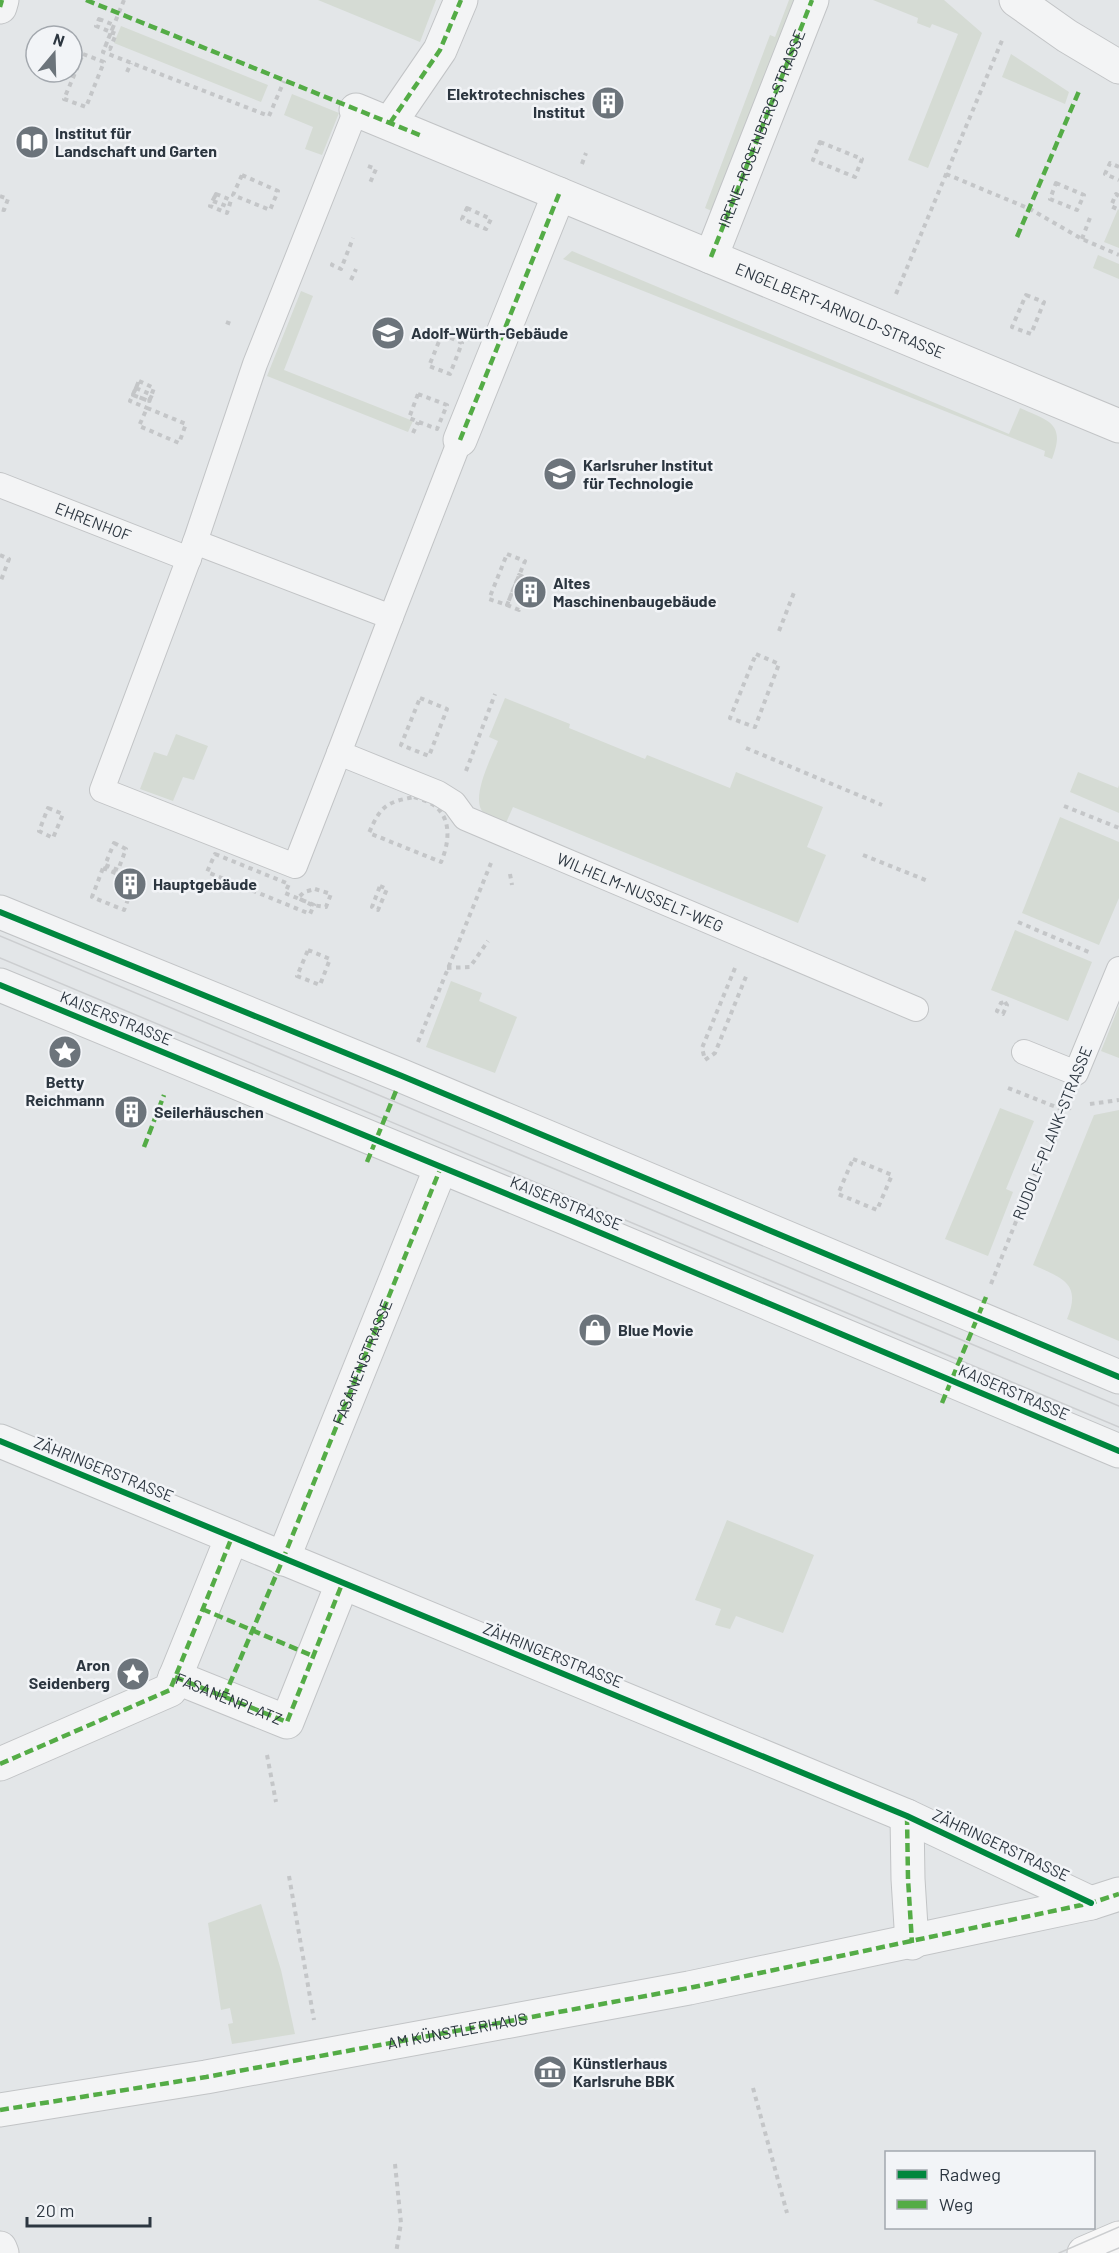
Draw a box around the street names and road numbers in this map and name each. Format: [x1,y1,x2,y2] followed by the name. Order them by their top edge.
[714,27,809,230] street label: IRENE-ROSENBERG-STRASSE
[733,258,948,362] street label: ENGELBERT-ARNOLD-STRASSE
[53,498,134,544] street label: EHRENHOF
[554,848,727,935] street label: WILHELM-NUSSELT-WEG
[58,986,175,1049] street label: KAISERSTRASSE
[1008,1043,1095,1222] street label: RUDOLF-PLANK-STRASSE
[508,1171,625,1234] street label: KAISERSTRASSE
[328,1297,396,1428] street label: FASANENSTRASSE
[956,1360,1073,1424] street label: KAISERSTRASSE
[32,1432,177,1505] street label: ZÄHRINGERSTRASSE
[481,1618,626,1691] street label: ZÄHRINGERSTRASSE
[173,1668,285,1728] street label: FASANENPLATZ
[930,1804,1073,1885] street label: ZÄHRINGERSTRASSE
[386,2008,529,2052] street label: AM KÜNSTLERHAUS

